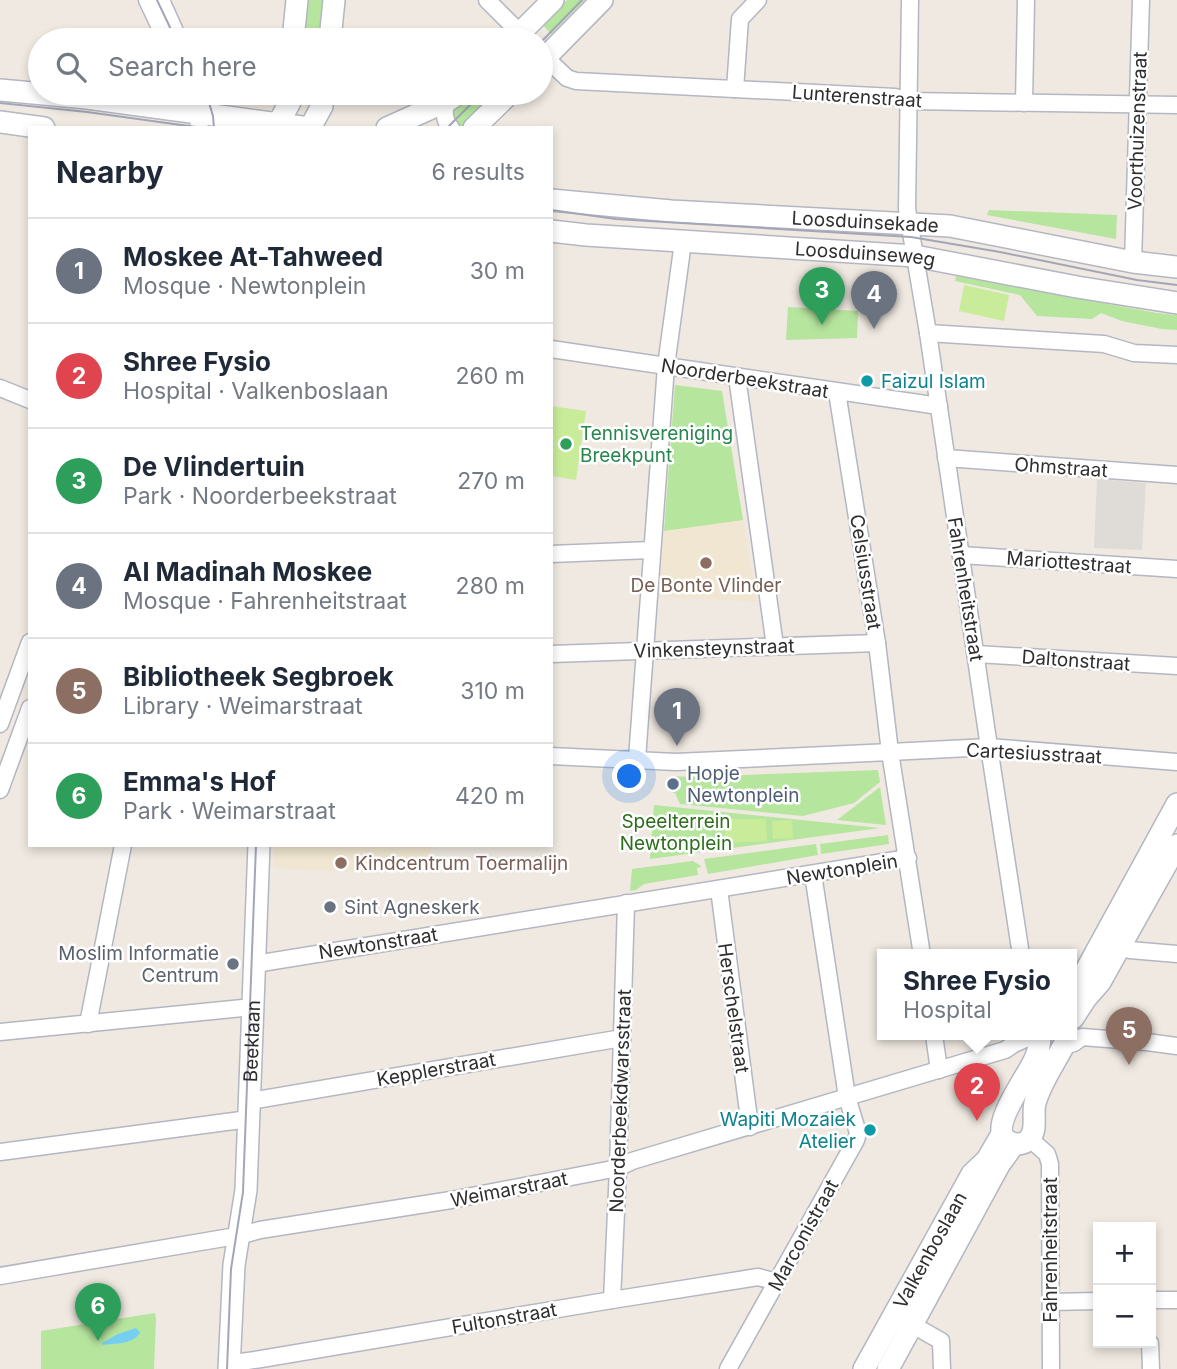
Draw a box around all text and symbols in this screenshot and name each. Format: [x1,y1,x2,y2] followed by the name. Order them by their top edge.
[28,28,553,105] search box
[52,48,90,86] icon: search
[108,51,257,82] text: Search here
[1123,51,1152,211] street label: Voorthuizenstraat
[791,80,923,113] street label: Lunterenstraat
[56,154,164,190] text: Nearby
[431,158,525,186] text: 6 results
[791,207,939,237] street label: Loosduinsekade
[794,237,937,272] street label: Loosduinseweg
[123,241,383,272] text: Moskee At-Tahweed
[74,257,84,285] text: 1
[470,257,525,285] text: 30 m
[799,267,845,325] pin: 3
[851,271,897,329] pin: 4
[123,272,366,300] text: Mosque · Newtonplein
[123,346,271,377] text: Shree Fysio
[660,354,830,403] street label: Noorderbeekstraat
[72,362,86,390] text: 2
[456,362,525,390] text: 260 m
[881,370,986,393] place label: Faizul Islam
[859,373,875,389] marker: Faizul Islam
[123,377,389,405] text: Hospital · Valkenboslaan
[580,422,733,467] place label: Tennisvereniging Breekpunt
[558,436,574,452] marker: Tennisvereniging Breekpunt
[123,451,305,482] text: De Vlindertuin
[1014,453,1108,482] street label: Ohmstraat
[72,467,86,495] text: 3
[457,467,525,495] text: 270 m
[123,482,397,510] text: Park · Noorderbeekstraat
[845,513,886,631] street label: Celsiusstraat
[943,515,988,663] street label: Fahrenheitstraat
[1006,547,1132,578] street label: Mariottestraat
[698,555,714,571] marker: De Bonte Vlinder
[123,556,372,587] text: Al Madinah Moskee
[71,572,87,600] text: 4
[456,572,525,600] text: 280 m
[630,574,782,597] place label: De Bonte Vlinder
[123,587,407,615] text: Mosque · Fahrenheitstraat
[633,634,795,663] street label: Vinkensteynstraat
[1021,645,1131,676] street label: Daltonstraat
[123,661,393,692] text: Bibliotheek Segbroek
[72,677,86,705] text: 5
[460,677,525,705] text: 310 m
[654,688,700,746] pin: 1
[123,692,363,720] text: Library · Weimarstraat
[965,738,1102,769] street label: Cartesiusstraat
[612,759,646,793] your location
[687,762,799,807] place label: Hopje Newtonplein
[123,766,276,797] text: Emma's Hof
[665,776,681,792] marker: Hopje Newtonplein
[72,782,86,810] text: 6
[455,782,525,810] text: 420 m
[123,797,336,825] text: Park · Weimarstraat
[620,810,732,855] park label: Speelterrein Newtonplein
[785,849,899,890] street label: Newtonplein
[355,852,568,875] place label: Kindcentrum Toermalijn
[333,855,349,871] marker: Kindcentrum Toermalijn
[344,896,480,919] place label: Sint Agneskerk
[322,899,338,915] marker: Sint Agneskerk
[317,923,439,964] street label: Newtonstraat
[58,942,219,987] place label: Moslim Informatie Centrum
[713,942,754,1075] street label: Herschelstraat
[877,949,1077,1040] popup
[225,956,241,972] marker: Moslim Informatie Centrum
[903,965,1051,996] text: Shree Fysio
[605,989,636,1213] street label: Noorderbeekdwarsstraat
[903,996,992,1024] text: Hospital
[239,1000,265,1083] street label: Beeklaan
[1106,1007,1152,1065] pin: 5
[375,1048,497,1091] street label: Kepplerstraat
[954,1063,1000,1121] pin: 2
[720,1108,857,1153] place label: Wapiti Mozaiek Atelier
[862,1122,878,1138] marker: Wapiti Mozaiek Atelier
[449,1167,570,1212] street label: Weimarstraat
[763,1176,843,1295] street label: Marconistraat
[1039,1177,1062,1323] street label: Fahrenheitstraat
[889,1188,972,1313] street label: Valkenboslaan
[1093,1222,1156,1348] map controls
[1093,1222,1156,1285] button: +
[75,1283,121,1341] pin: 6
[1093,1285,1156,1348] button: −
[450,1298,558,1339] street label: Fultonstraat

